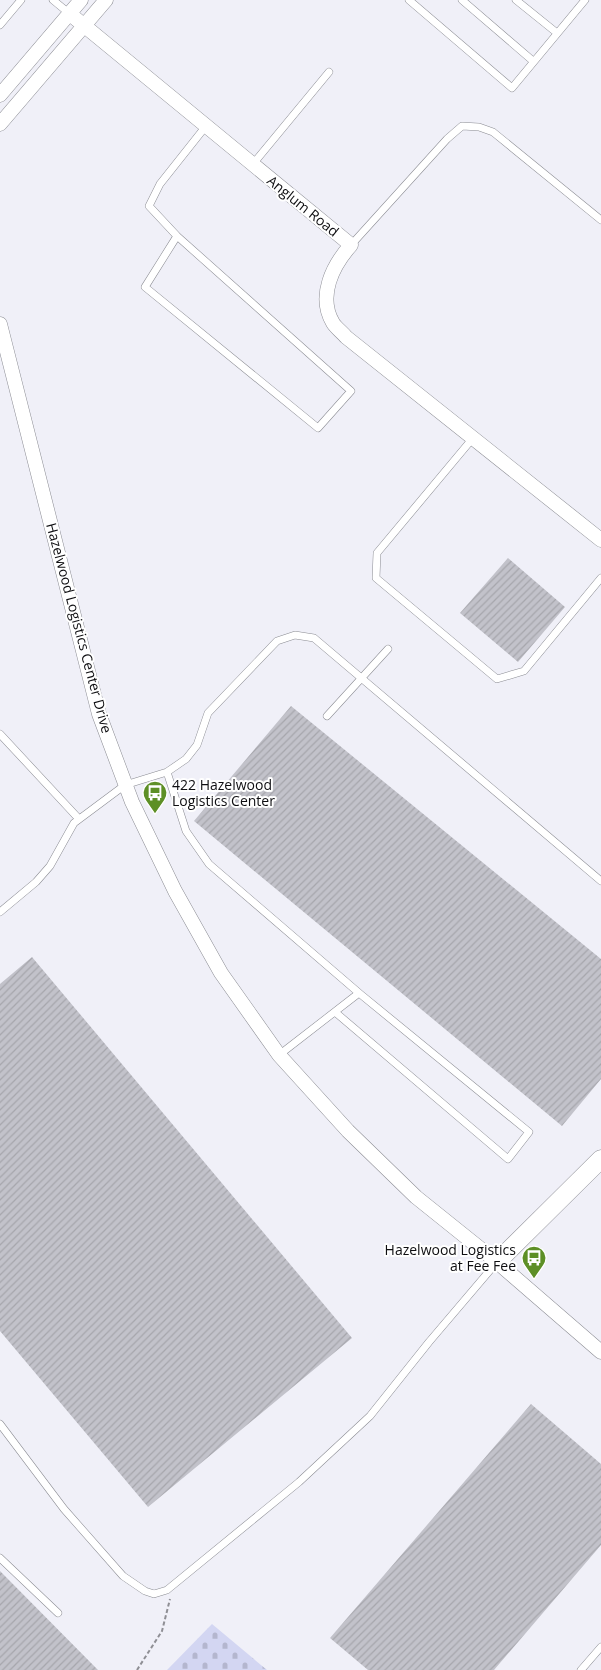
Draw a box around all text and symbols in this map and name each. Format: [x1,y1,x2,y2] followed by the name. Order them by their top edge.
[263,171,343,240] street label: Anglum Road
[42,521,117,735] street label: Hazelwood Logistics Center Drive
[172,775,275,810] place label: 422 Hazelwood Logistics Center
[142,780,168,814] bus stop icon: 422 Hazelwood Logistics Center
[385,1240,516,1275] place label: Hazelwood Logistics at Fee Fee
[521,1245,547,1279] bus stop icon: Hazelwood Logistics at Fee Fee

